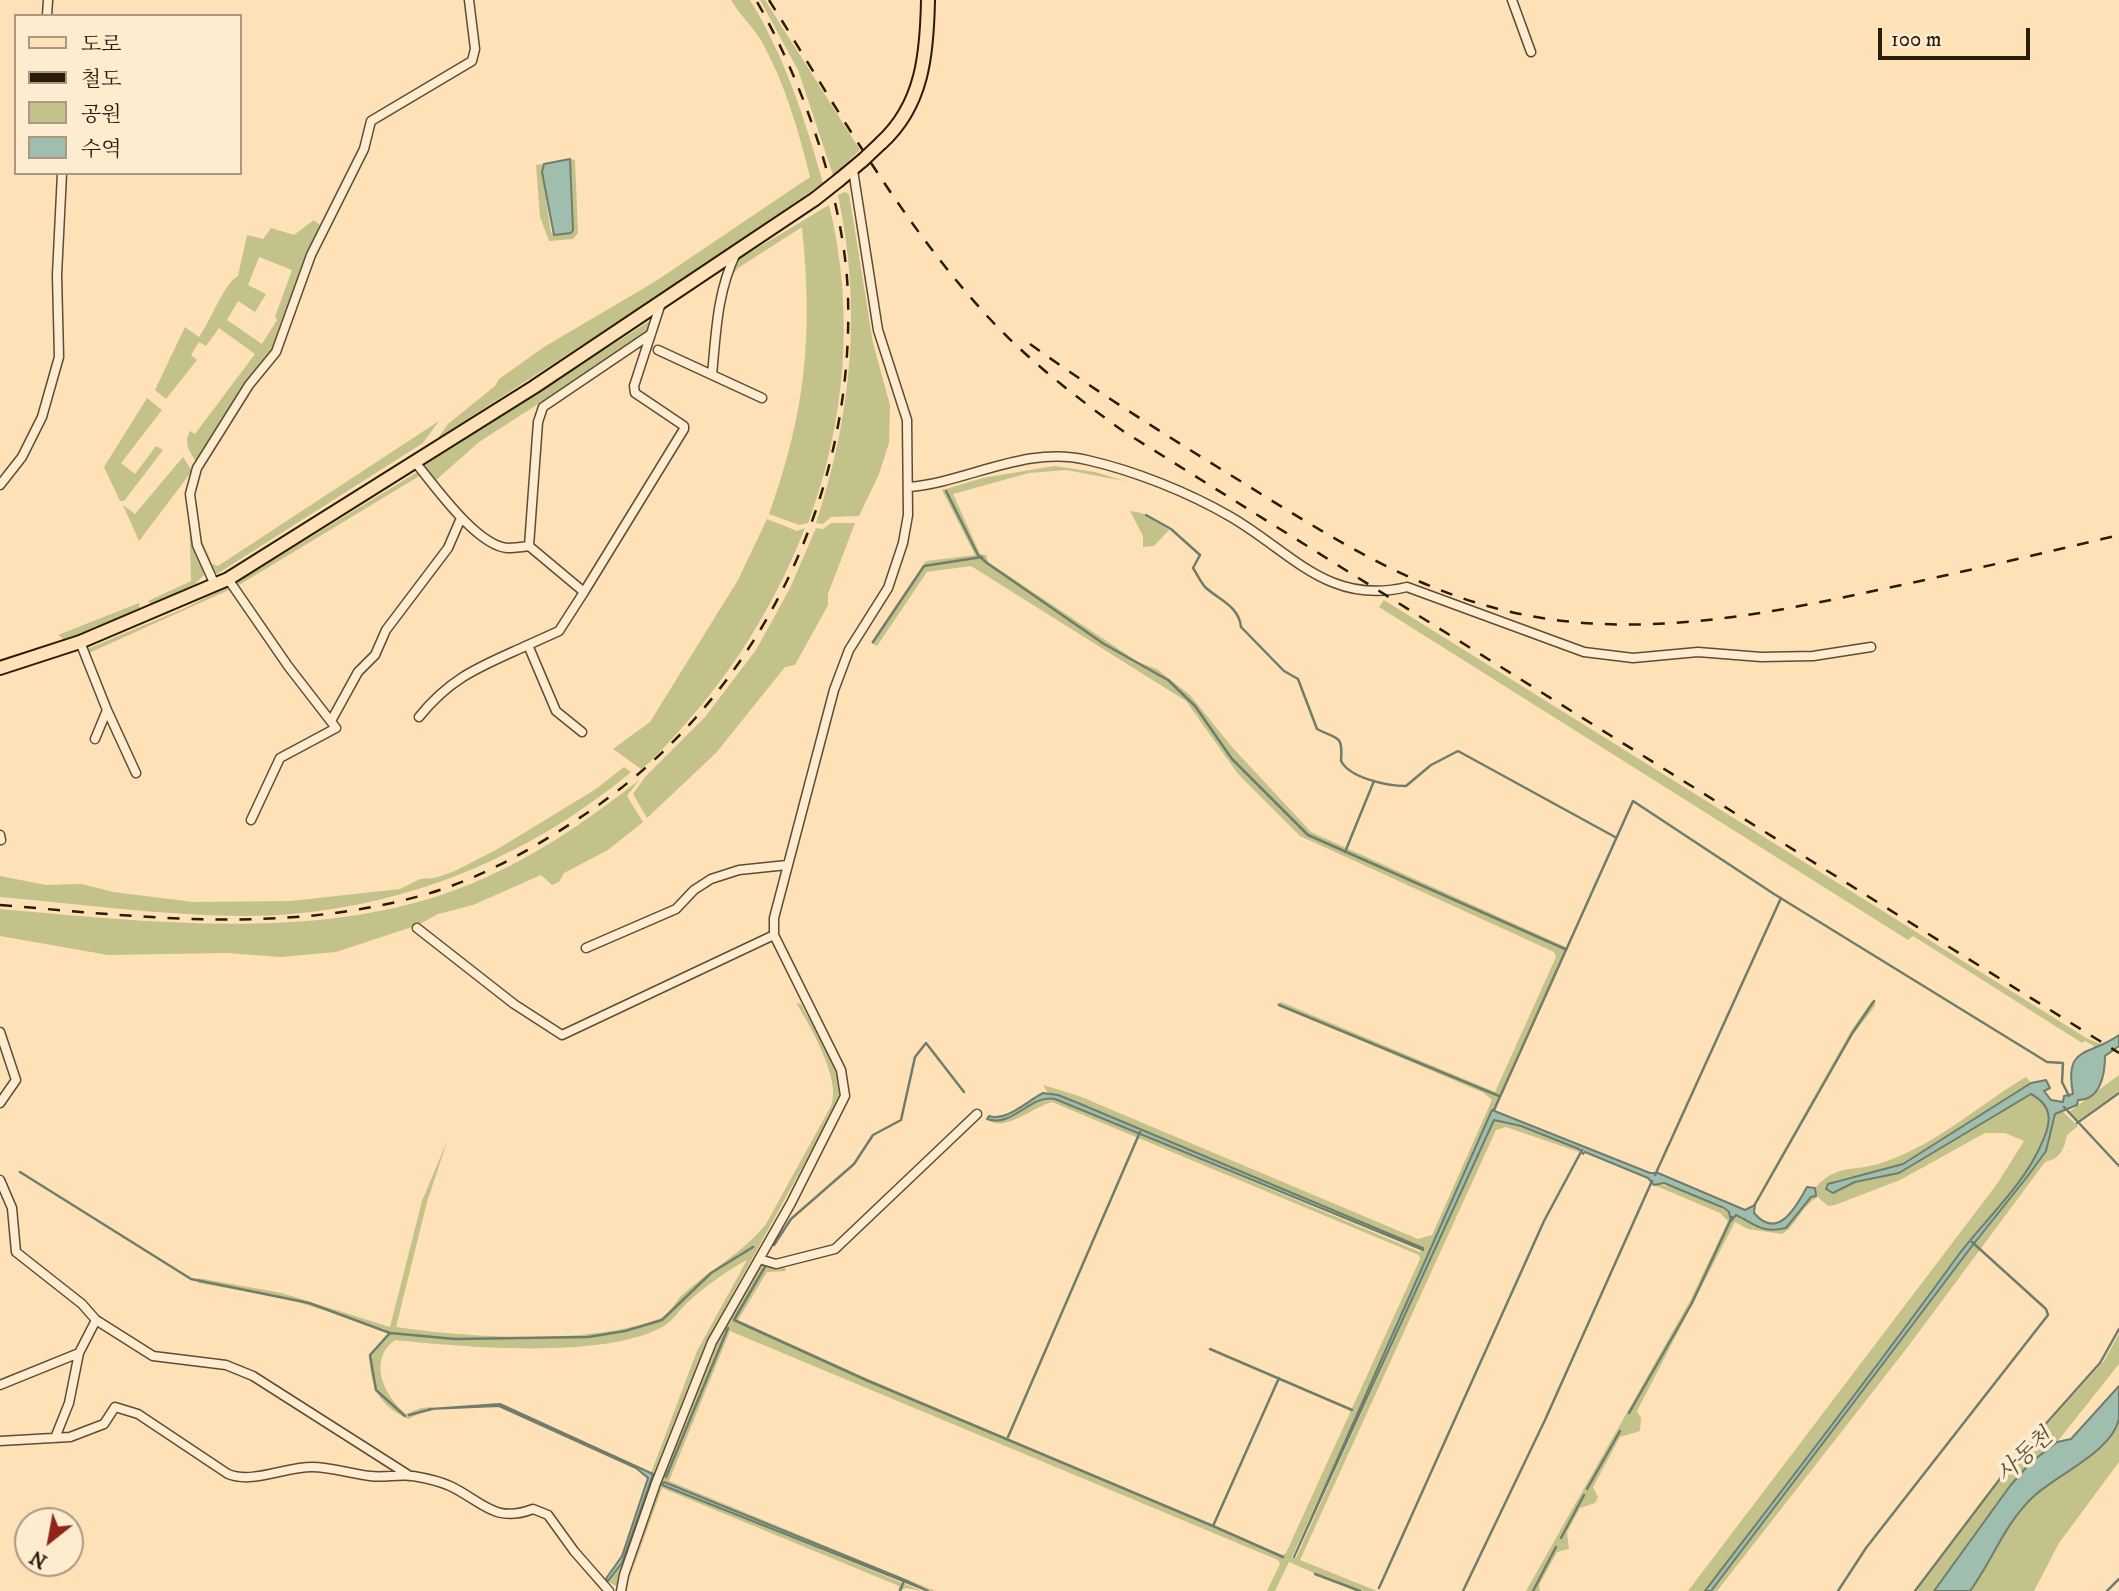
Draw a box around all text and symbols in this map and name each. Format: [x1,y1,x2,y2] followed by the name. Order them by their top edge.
[14,14,242,175] legend
[1881,14,2033,58] scale bar
[1891,27,1942,53] text: 100 m
[81,32,122,58] text: 도로
[81,67,122,93] text: 철도
[81,102,122,128] text: 공원
[81,137,122,163] text: 수역
[1992,1424,2060,1490] water label: 사동천
[14,1507,84,1577] north arrow
[26,1545,52,1573] text: N

